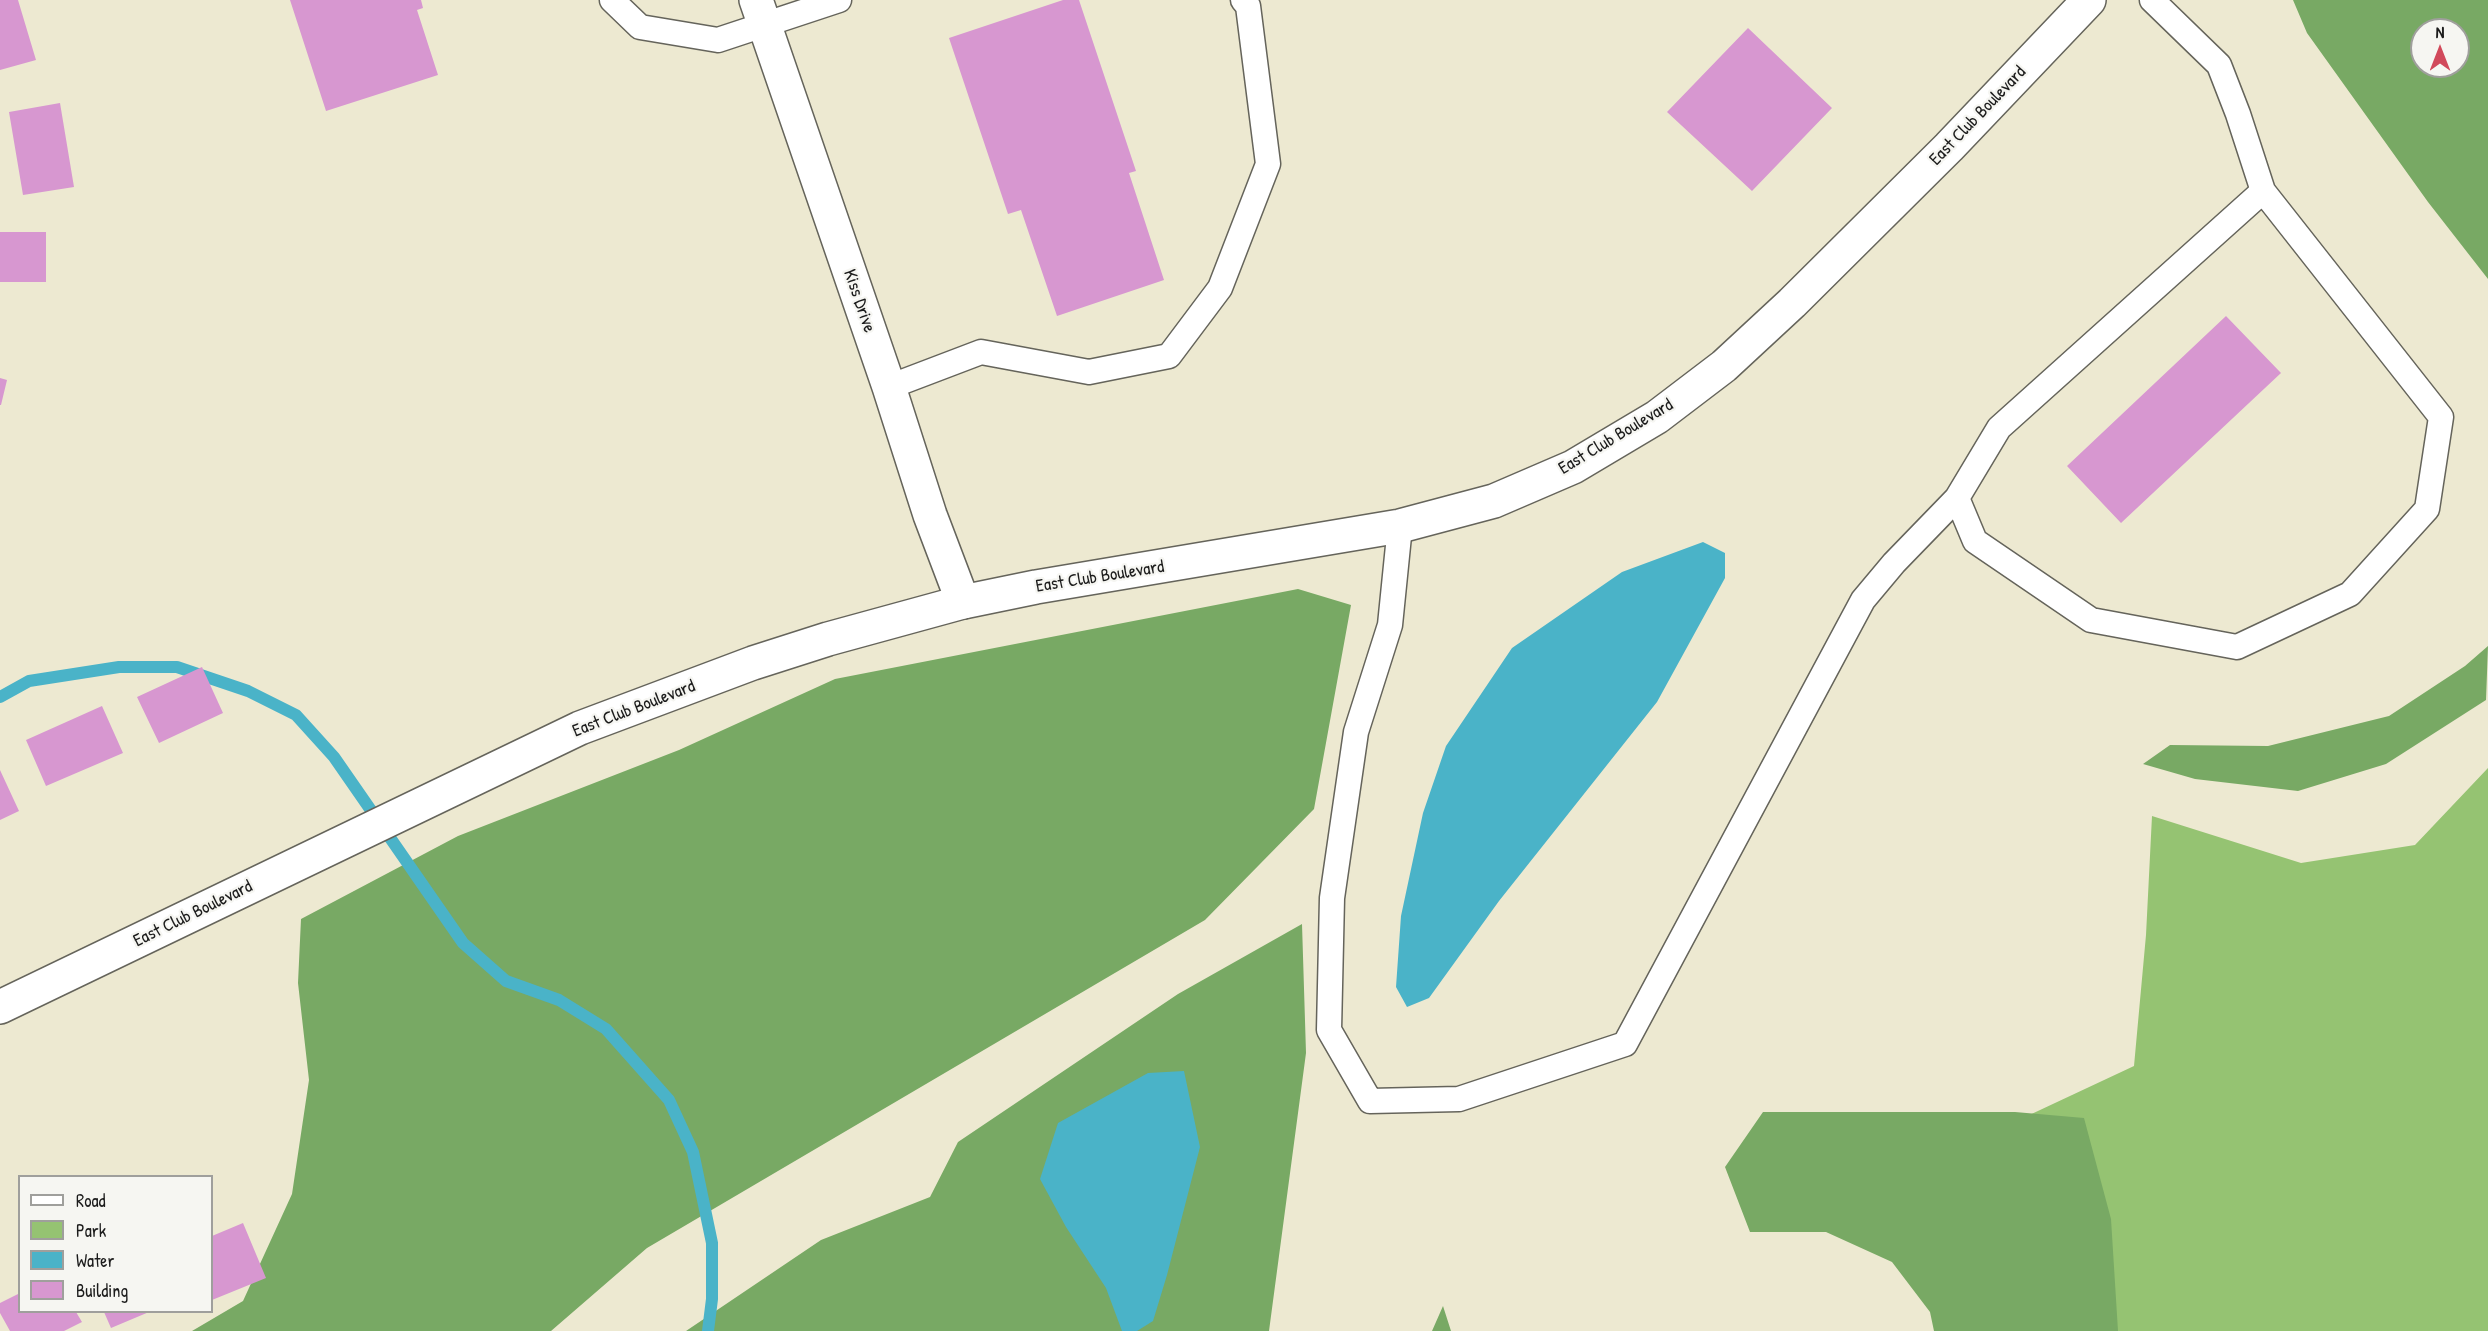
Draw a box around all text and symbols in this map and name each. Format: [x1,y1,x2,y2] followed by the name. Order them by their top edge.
[2410,18,2470,78] north arrow
[2436,21,2444,43] text: N
[1925,62,2031,170] street label: East Club Boulevard
[838,267,880,335] street label: Kiss Drive
[1555,394,1677,480] street label: East Club Boulevard
[1034,556,1166,598] street label: East Club Boulevard
[570,676,698,742] street label: East Club Boulevard
[130,876,256,952] street label: East Club Boulevard
[18,1175,213,1313] legend
[76,1188,106,1213] text: Road
[76,1218,106,1243] text: Park
[76,1248,114,1273] text: Water
[76,1278,128,1303] text: Building

